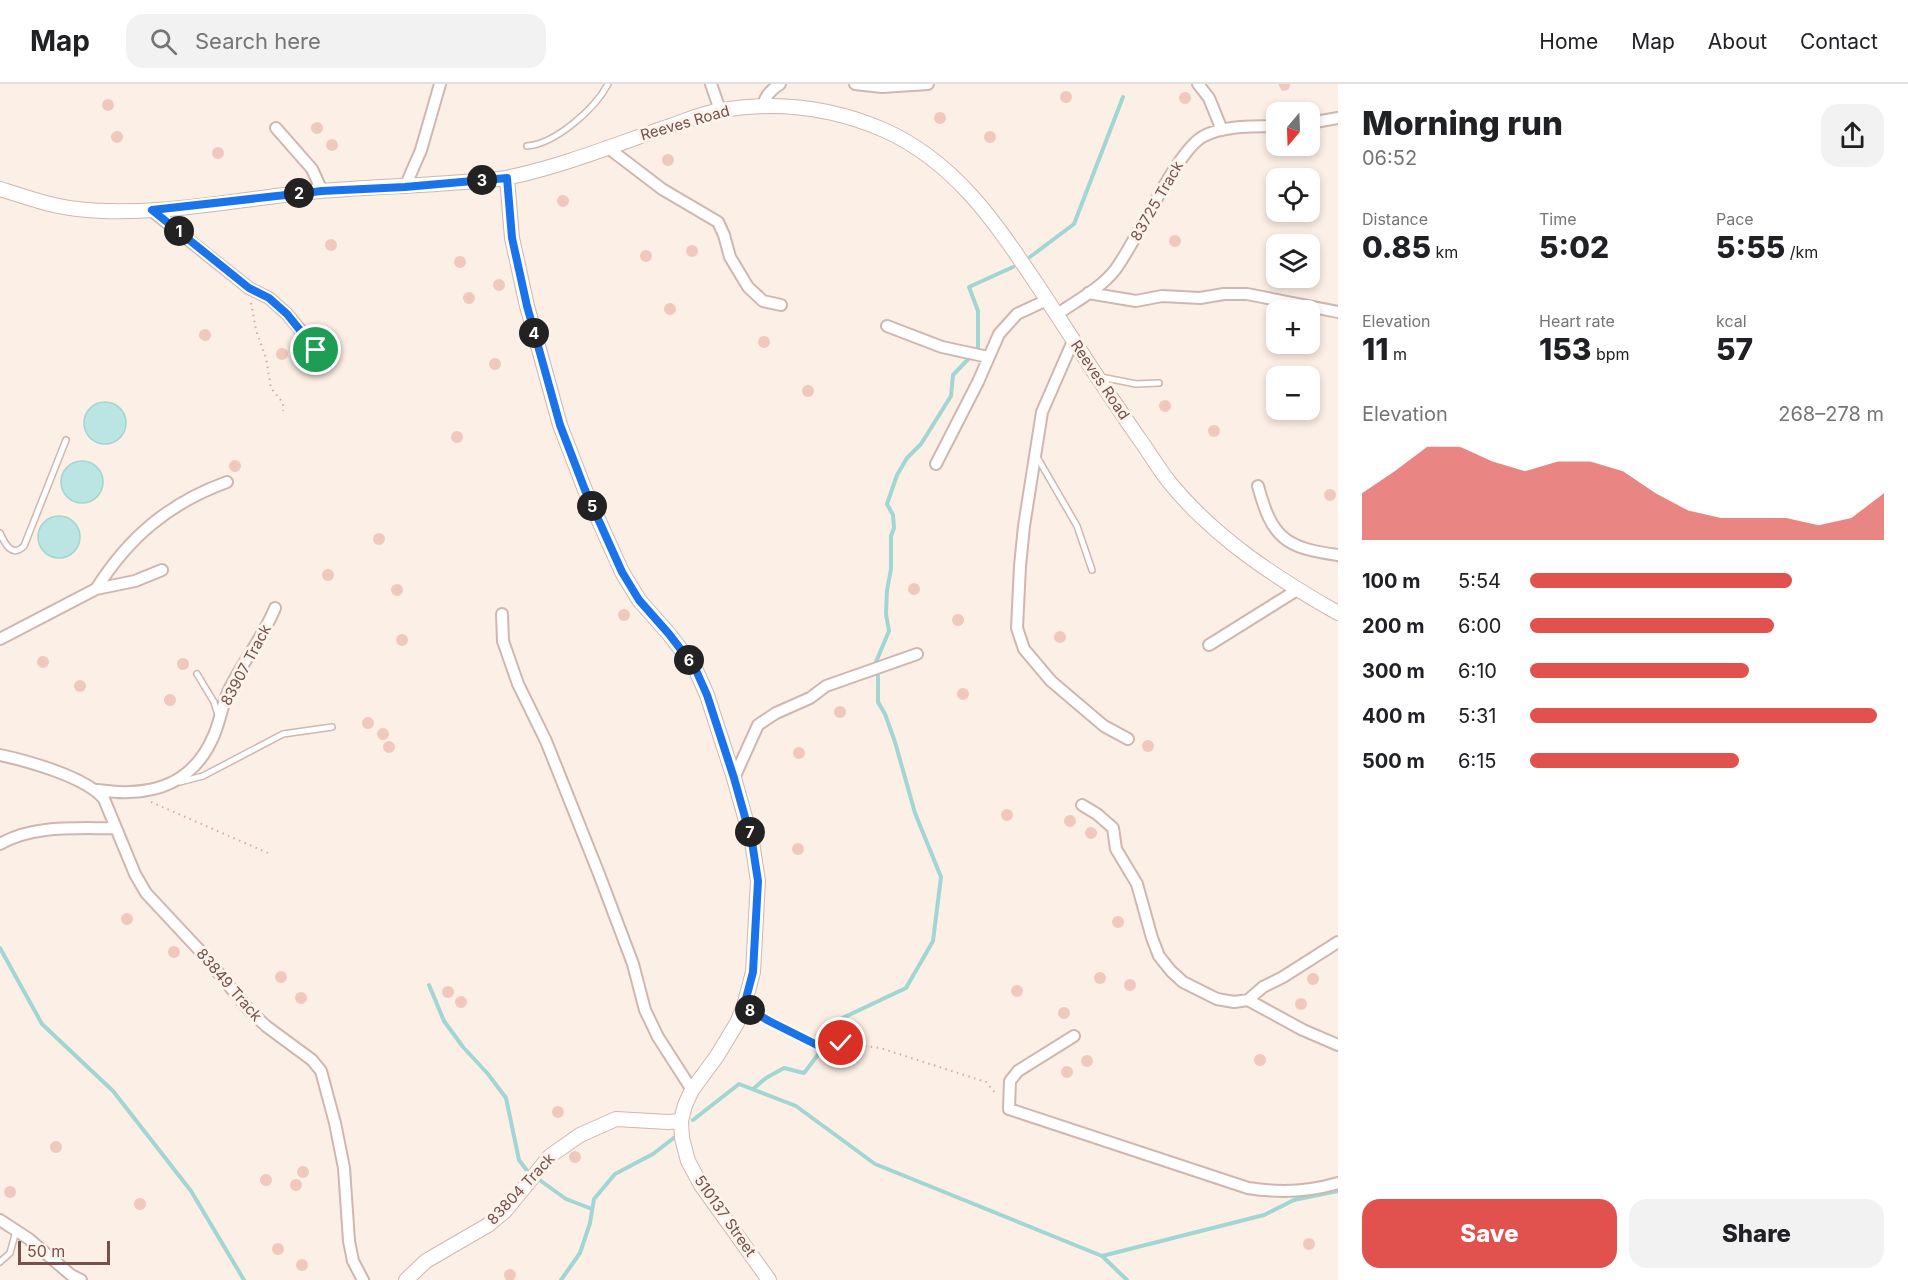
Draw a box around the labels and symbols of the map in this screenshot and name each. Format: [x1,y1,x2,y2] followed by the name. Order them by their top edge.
[638,101,732,144] street label: Reeves Road
[1266,102,1320,156] north arrow
[1126,157,1187,244] street label: 83725 Track
[467,165,497,195] pin: 3
[284,178,314,208] pin: 2
[164,216,194,246] pin: 1
[519,318,549,348] pin: 4
[290,324,341,375] pin
[1067,336,1134,423] street label: Reeves Road
[577,491,607,521] pin: 5
[216,620,275,709] street label: 83907 Track
[674,645,704,675] pin: 6
[735,817,765,847] pin: 7
[192,944,267,1026] street label: 83849 Track
[735,995,765,1025] pin: 8
[815,1017,866,1068] pin
[483,1148,559,1228] street label: 83804 Track
[690,1171,761,1260] street label: 510137 Street
[18,1238,110,1266] scale bar

